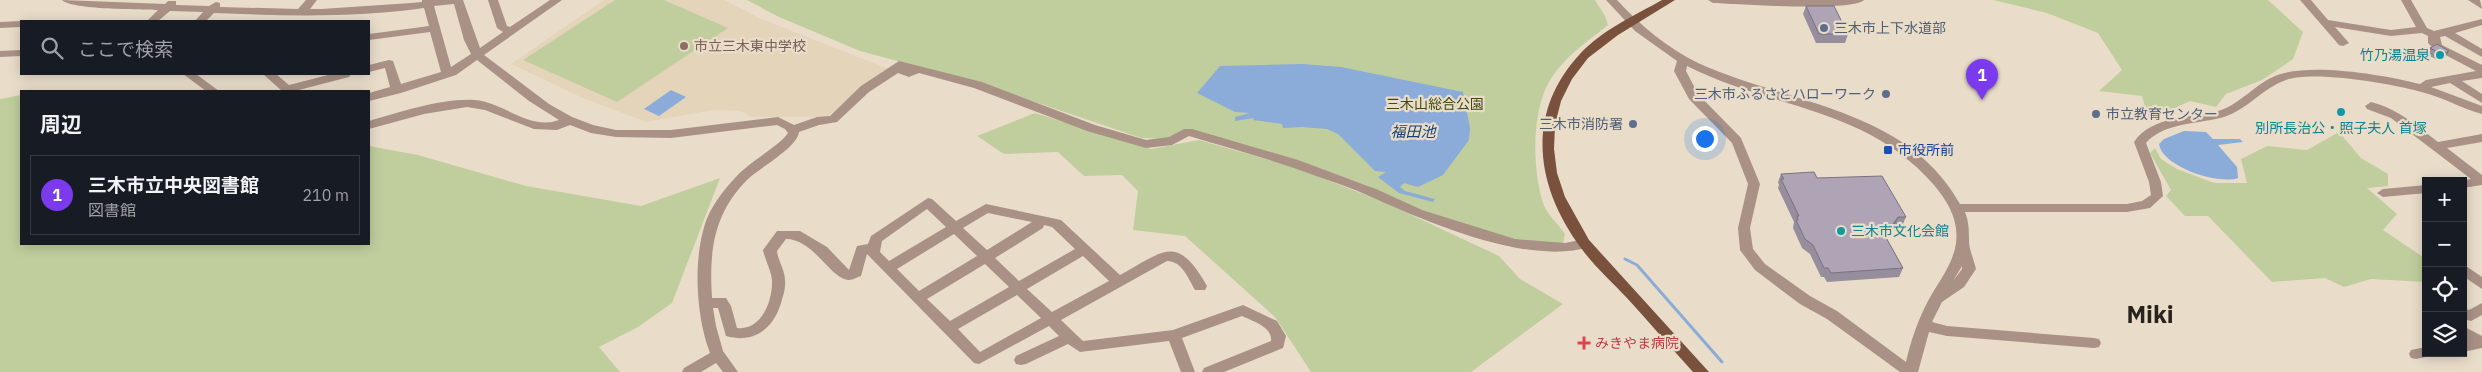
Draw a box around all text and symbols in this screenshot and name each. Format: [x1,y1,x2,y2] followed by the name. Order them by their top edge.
[1834,19,1946,37] place label: 三木市上下水道部
[20,20,370,75] search box
[1818,22,1830,34] marker: 三木市上下水道部
[38,34,66,62] icon: search
[78,37,173,61] text: ここで検索
[694,37,806,55] place label: 市立三木東中学校
[678,40,690,52] marker: 市立三木東中学校
[2360,46,2430,64] place label: 竹乃湯温泉
[2434,49,2446,61] marker: 竹乃湯温泉
[1966,59,1998,100] pin: 1
[1694,85,1876,103] place label: 三木市ふるさとハローワーク
[1880,88,1892,100] marker: 三木市ふるさとハローワーク
[1386,95,1484,113] park label: 三木山総合公園
[2106,105,2218,123] place label: 市立教育センター
[2335,106,2347,118] marker: 別所長治公・照子夫人 首塚
[2090,108,2102,120] marker: 市立教育センター
[40,110,82,138] text: 周辺
[1539,115,1623,133] place label: 三木市消防署
[1627,118,1639,130] marker: 三木市消防署
[2255,119,2427,137] place label: 別所長治公・照子夫人 首塚
[1390,122,1437,141] water label: 福田池
[1692,126,1718,152] your location
[1898,141,1954,159] place label: 市役所前
[1882,144,1894,156] marker: 市役所前
[88,173,259,197] text: 三木市立中央図書館
[2422,177,2467,357] map controls
[2422,177,2467,222] button: +
[52,185,62,205] text: 1
[302,185,349,205] text: 210 m
[88,200,136,220] text: 図書館
[1851,222,1949,240] place label: 三木市文化会館
[2422,222,2467,267] button: −
[1835,225,1847,237] marker: 三木市文化会館
[2422,267,2467,312] button: locate
[2126,298,2174,330] district label: Miki
[2422,312,2467,357] button: layers
[1595,334,1679,352] place label: みきやま病院
[1577,336,1591,350] marker: みきやま病院

